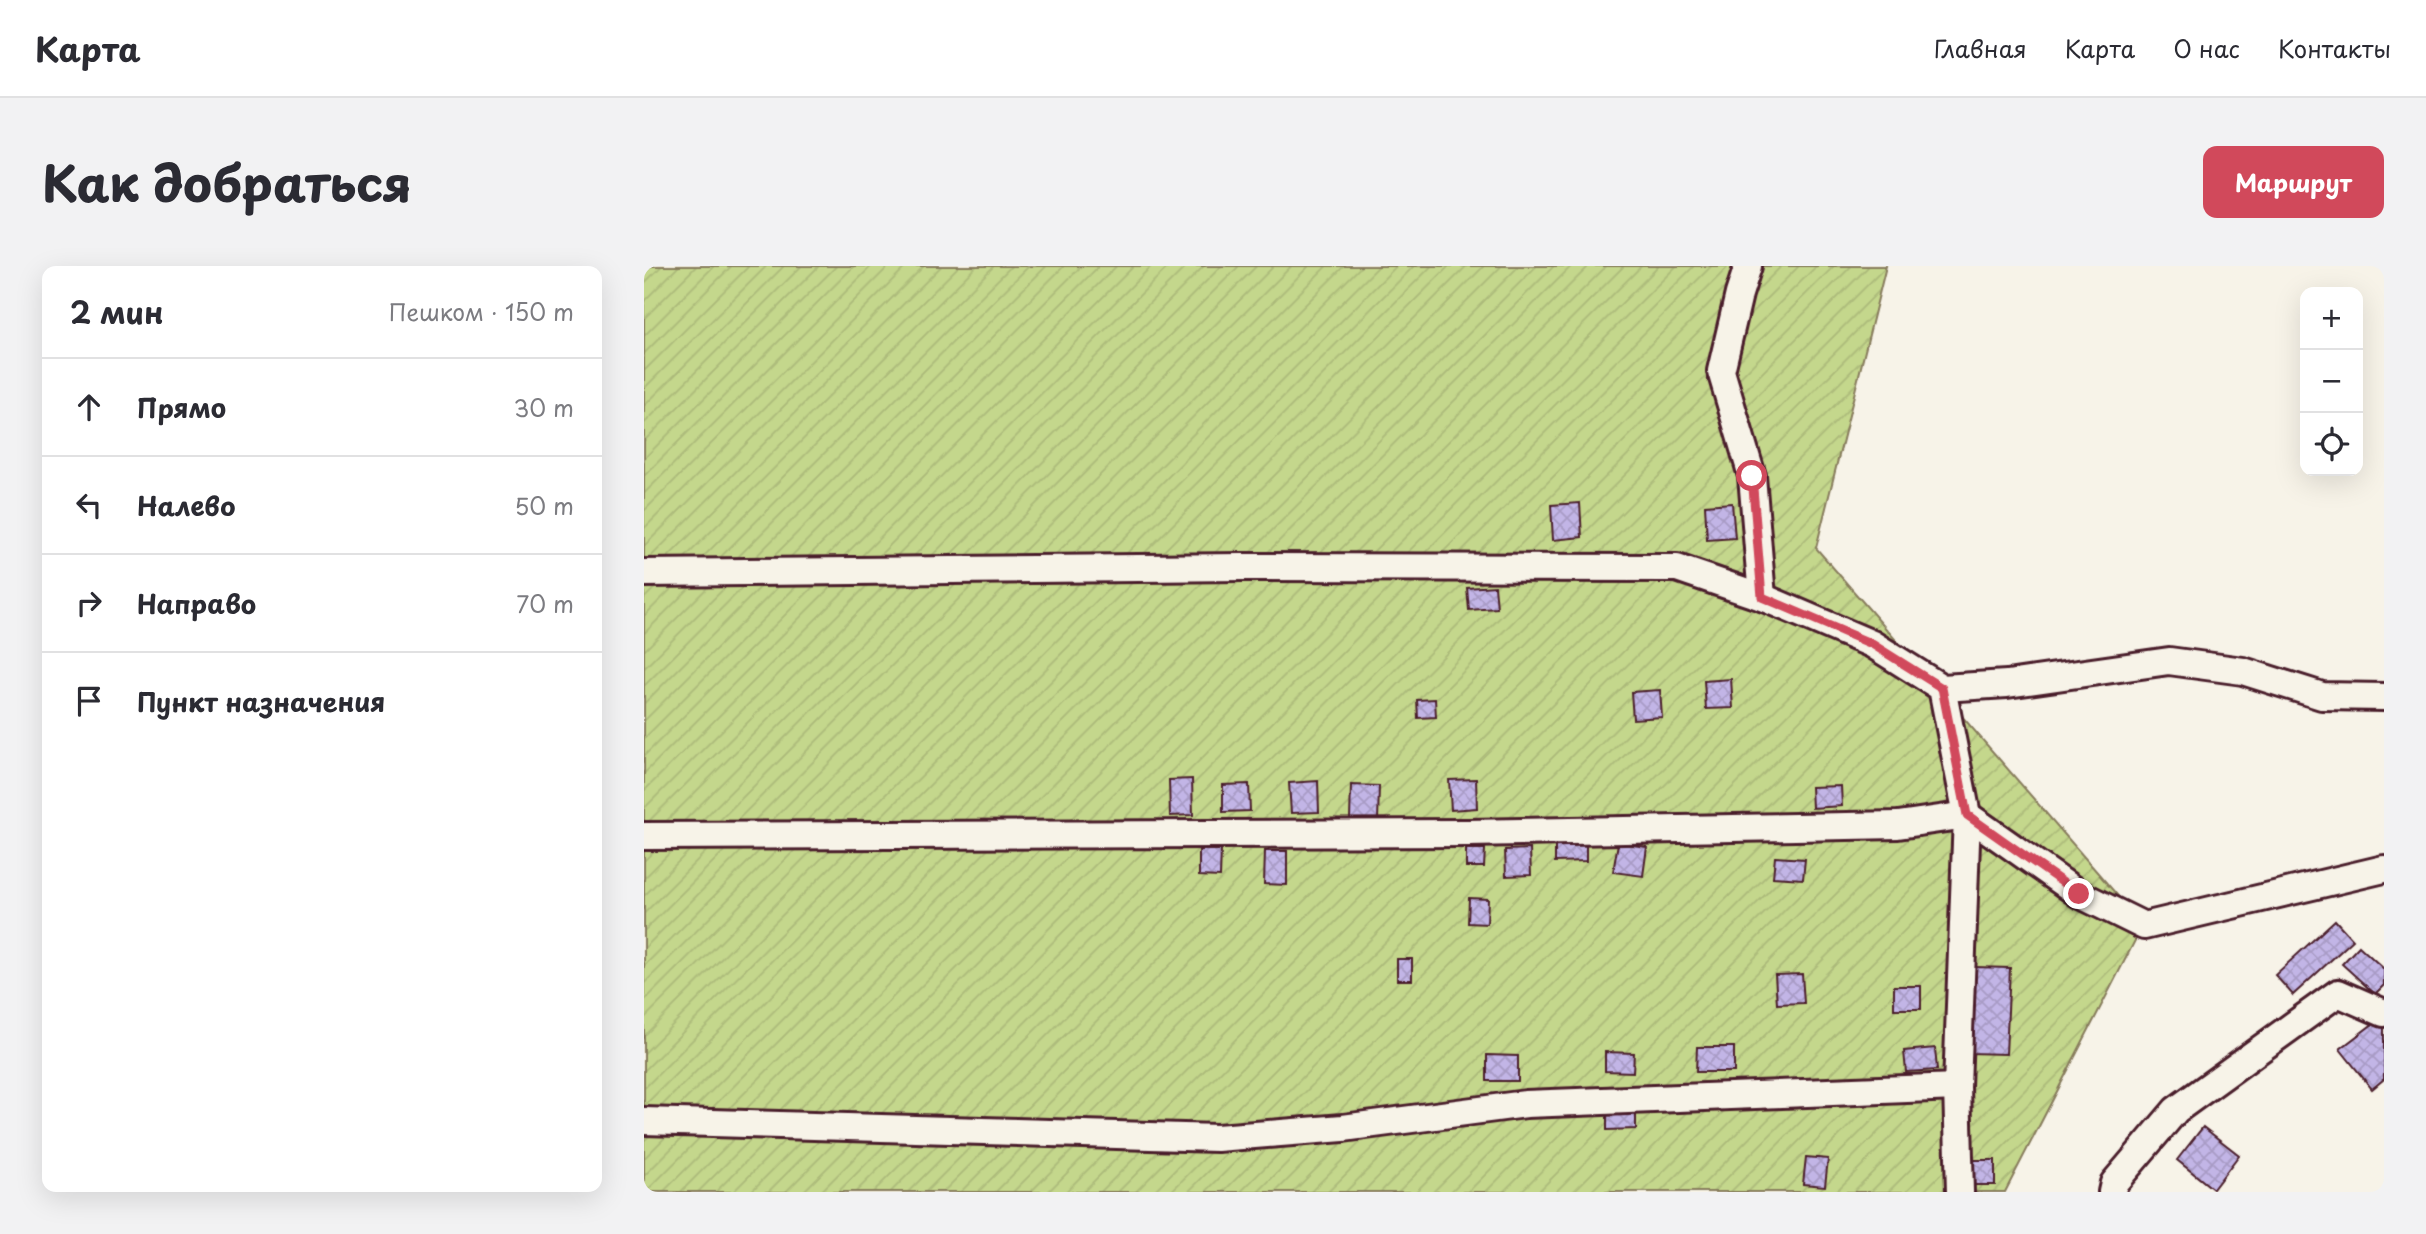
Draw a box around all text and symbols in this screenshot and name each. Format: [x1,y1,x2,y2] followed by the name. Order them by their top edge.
[35,23,141,73] text: Карта
[1934,30,2027,66] text: Главная
[2065,30,2135,66] text: Карта
[2173,30,2240,66] text: О нас
[2278,30,2391,66] text: Контакты
[42,145,412,219] text: Как добраться
[2203,146,2384,218] button: Маршрут
[2300,287,2363,476] map controls
[2300,287,2363,350] button: +
[70,289,164,334] text: 2 мин
[389,294,574,329] text: Пешком · 150 m
[2300,350,2363,413] button: −
[70,388,108,426] icon: ahead
[137,388,226,427] text: Прямо
[513,390,574,425] text: 30 m
[2300,413,2363,476] button: locate
[1736,460,1767,491] route start
[70,486,108,524] icon: left
[137,486,235,525] text: Налево
[514,488,574,523] text: 50 m
[70,584,108,622] icon: right
[137,584,256,623] text: Направо
[516,586,574,621] text: 70 m
[70,682,108,720] icon: arrive
[137,682,385,721] text: Пункт назначения
[2063,878,2094,909] route end

